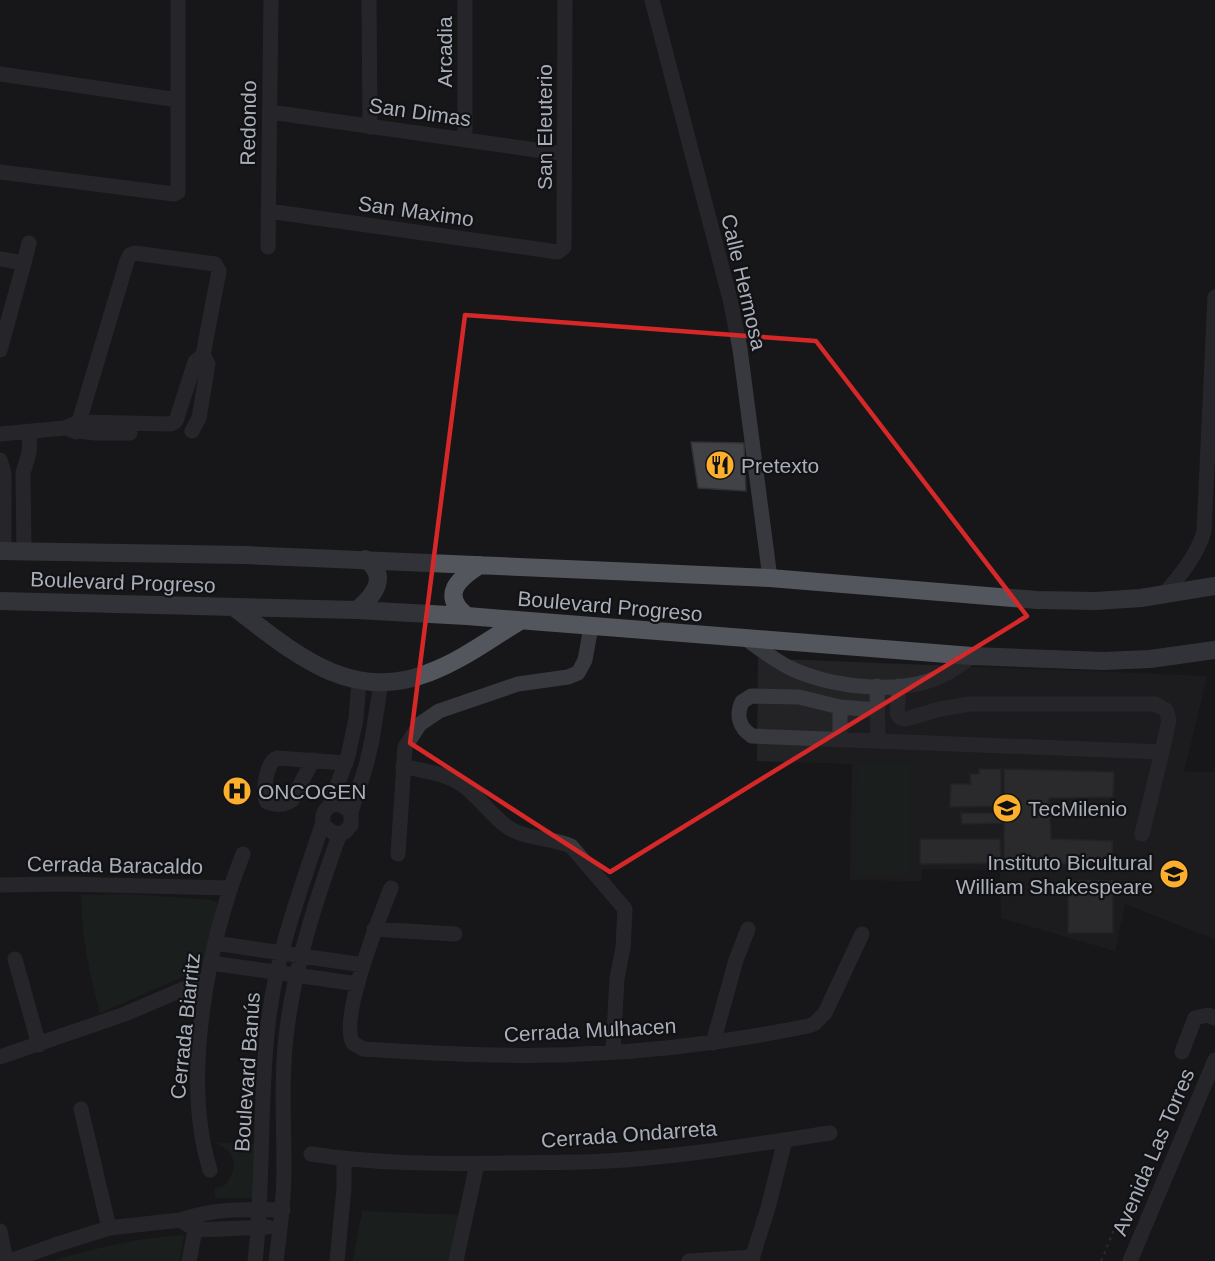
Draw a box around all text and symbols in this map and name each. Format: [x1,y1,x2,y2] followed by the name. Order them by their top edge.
[433,16,456,88] street label: Arcadia
[533,64,556,190] street label: San Eleuterio
[236,80,260,166] street label: Redondo
[368,93,472,131] street label: San Dimas
[357,191,475,231] street label: San Maximo
[717,212,771,353] street label: Calle Hermosa
[704,449,736,481] restaurant icon: Pretexto
[741,454,819,477] place label: Pretexto
[30,567,216,597] street label: Boulevard Progreso
[517,586,703,626] street label: Boulevard Progreso
[221,775,253,807] hospital icon: ONCOGEN
[258,780,367,803] place label: ONCOGEN
[991,792,1023,824] school or university icon: TecMilenio
[1028,797,1127,820] place label: TecMilenio
[956,851,1153,898] place label: Instituto Bicultural William Shakespeare
[27,852,203,878] street label: Cerrada Baracaldo
[1158,858,1190,890] school or university icon: Instituto Bicultural William Shakespeare
[166,952,204,1100] street label: Cerrada Biarritz
[230,991,264,1153] street label: Boulevard Banús
[503,1014,677,1046] street label: Cerrada Mulhacen
[1107,1065,1199,1239] street label: Avenida Las Torres
[540,1116,718,1152] street label: Cerrada Ondarreta

